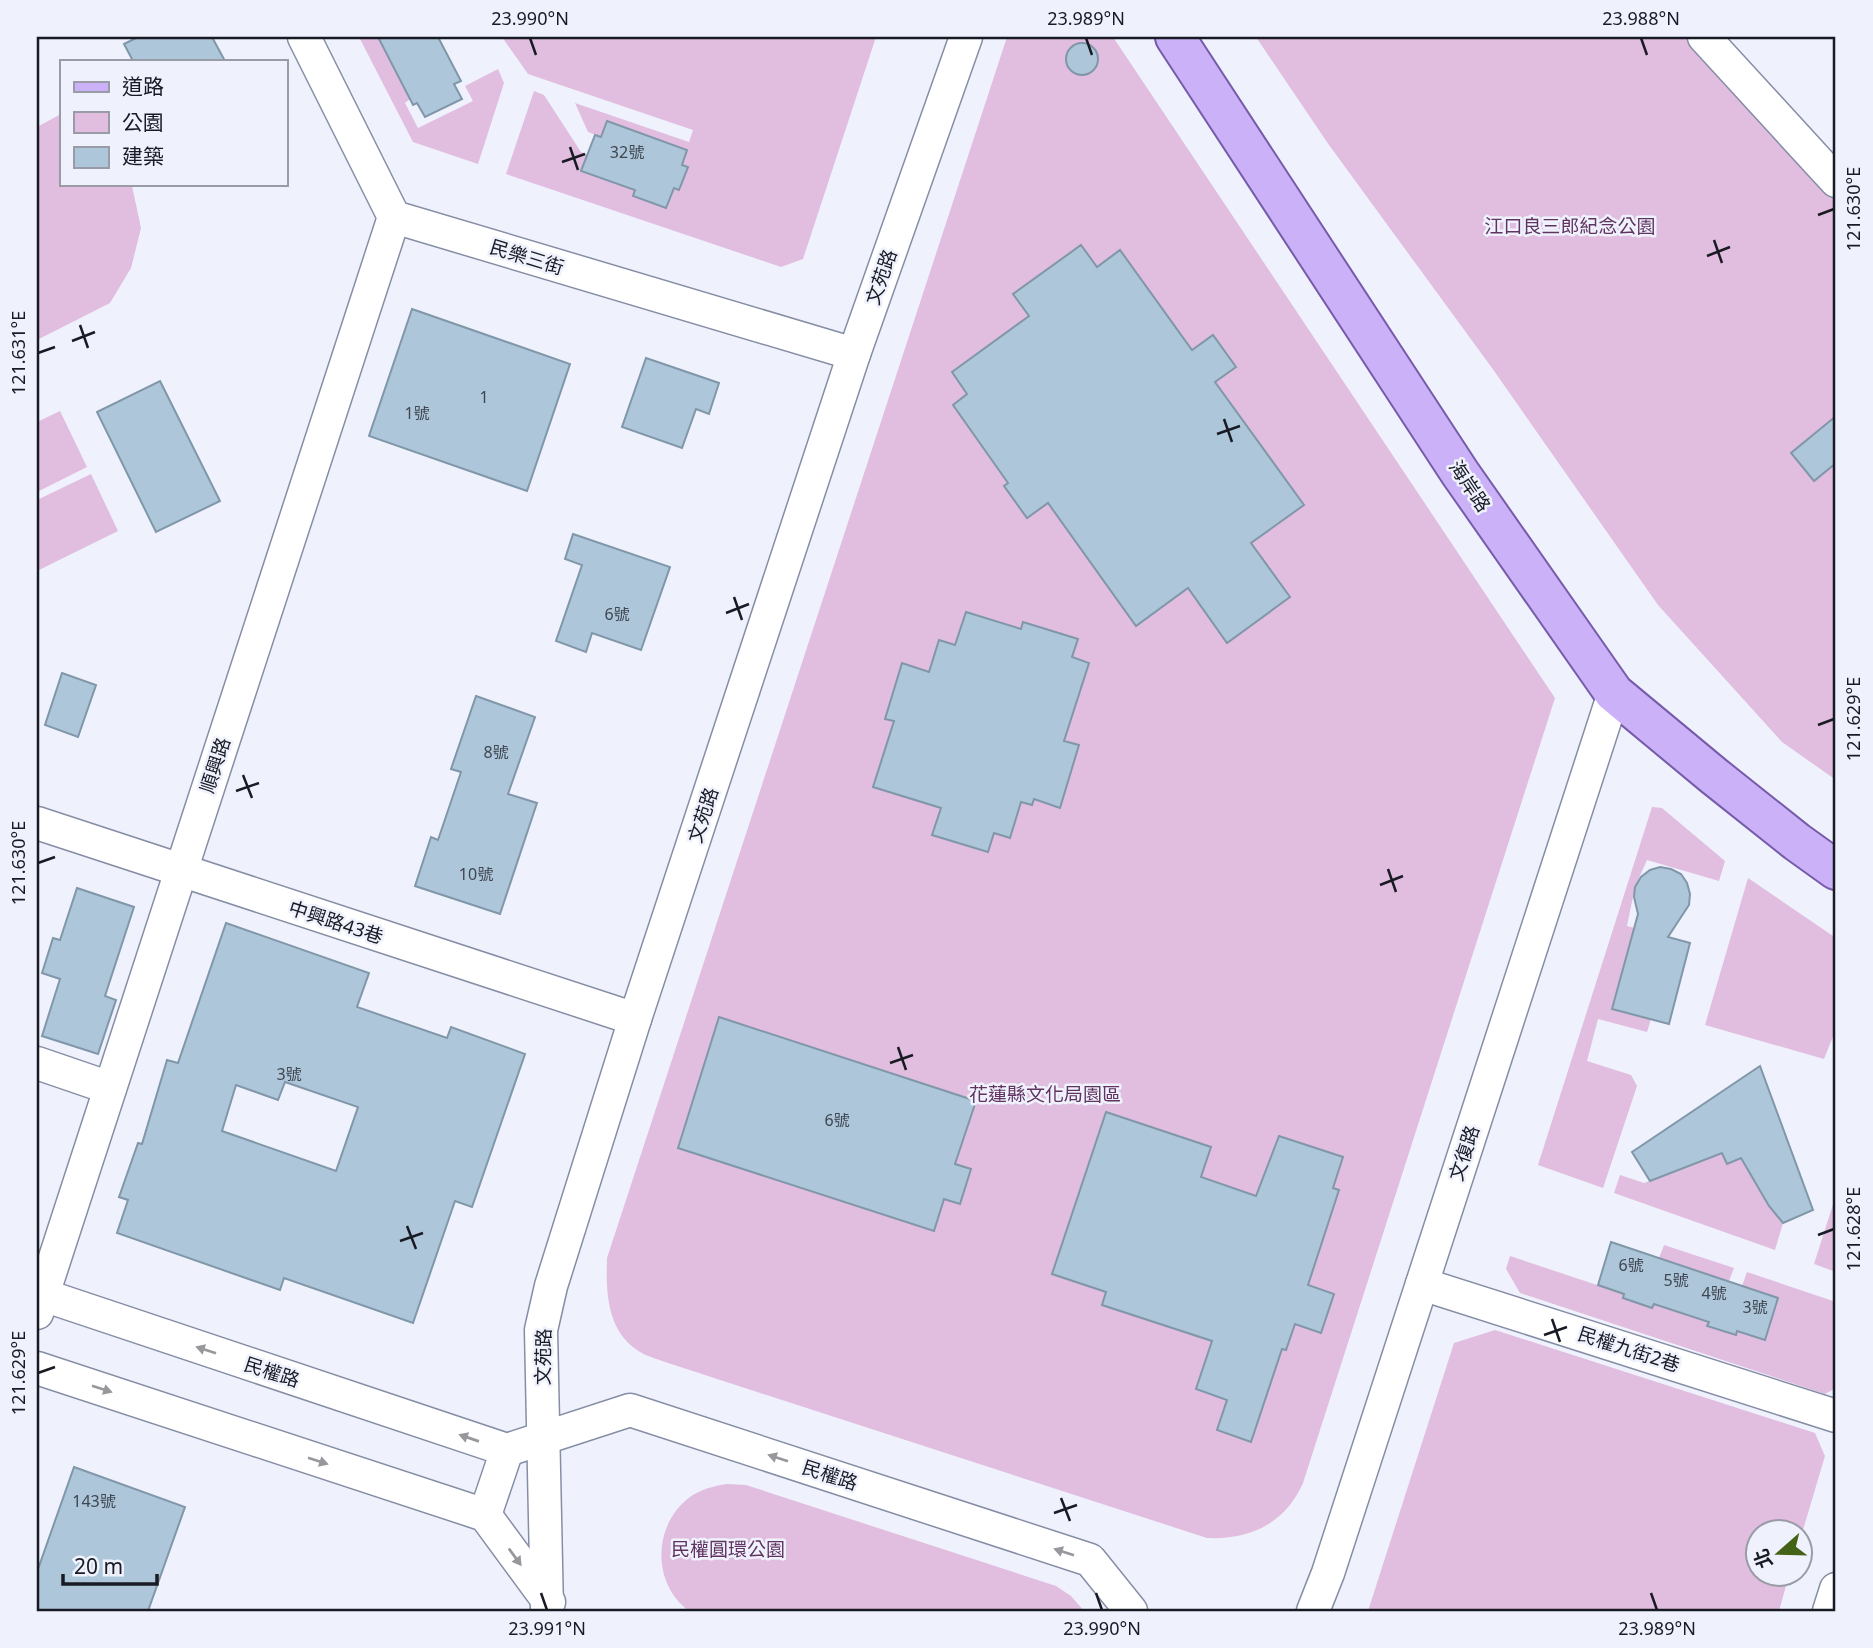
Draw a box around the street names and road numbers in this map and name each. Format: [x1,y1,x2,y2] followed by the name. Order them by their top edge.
[487,233,567,281] street label: 民樂三街
[859,246,903,308] street label: 文苑路
[1443,455,1497,517] street label: 海岸路
[194,734,236,796] street label: 順興路
[682,784,724,846] street label: 文苑路
[285,895,387,949] street label: 中興路43巷
[1443,1122,1485,1184] street label: 文復路
[1575,1320,1683,1378] street label: 民權九街2巷
[530,1328,556,1386] street label: 文苑路
[241,1351,303,1393] street label: 民權路
[799,1454,861,1496] street label: 民權路

